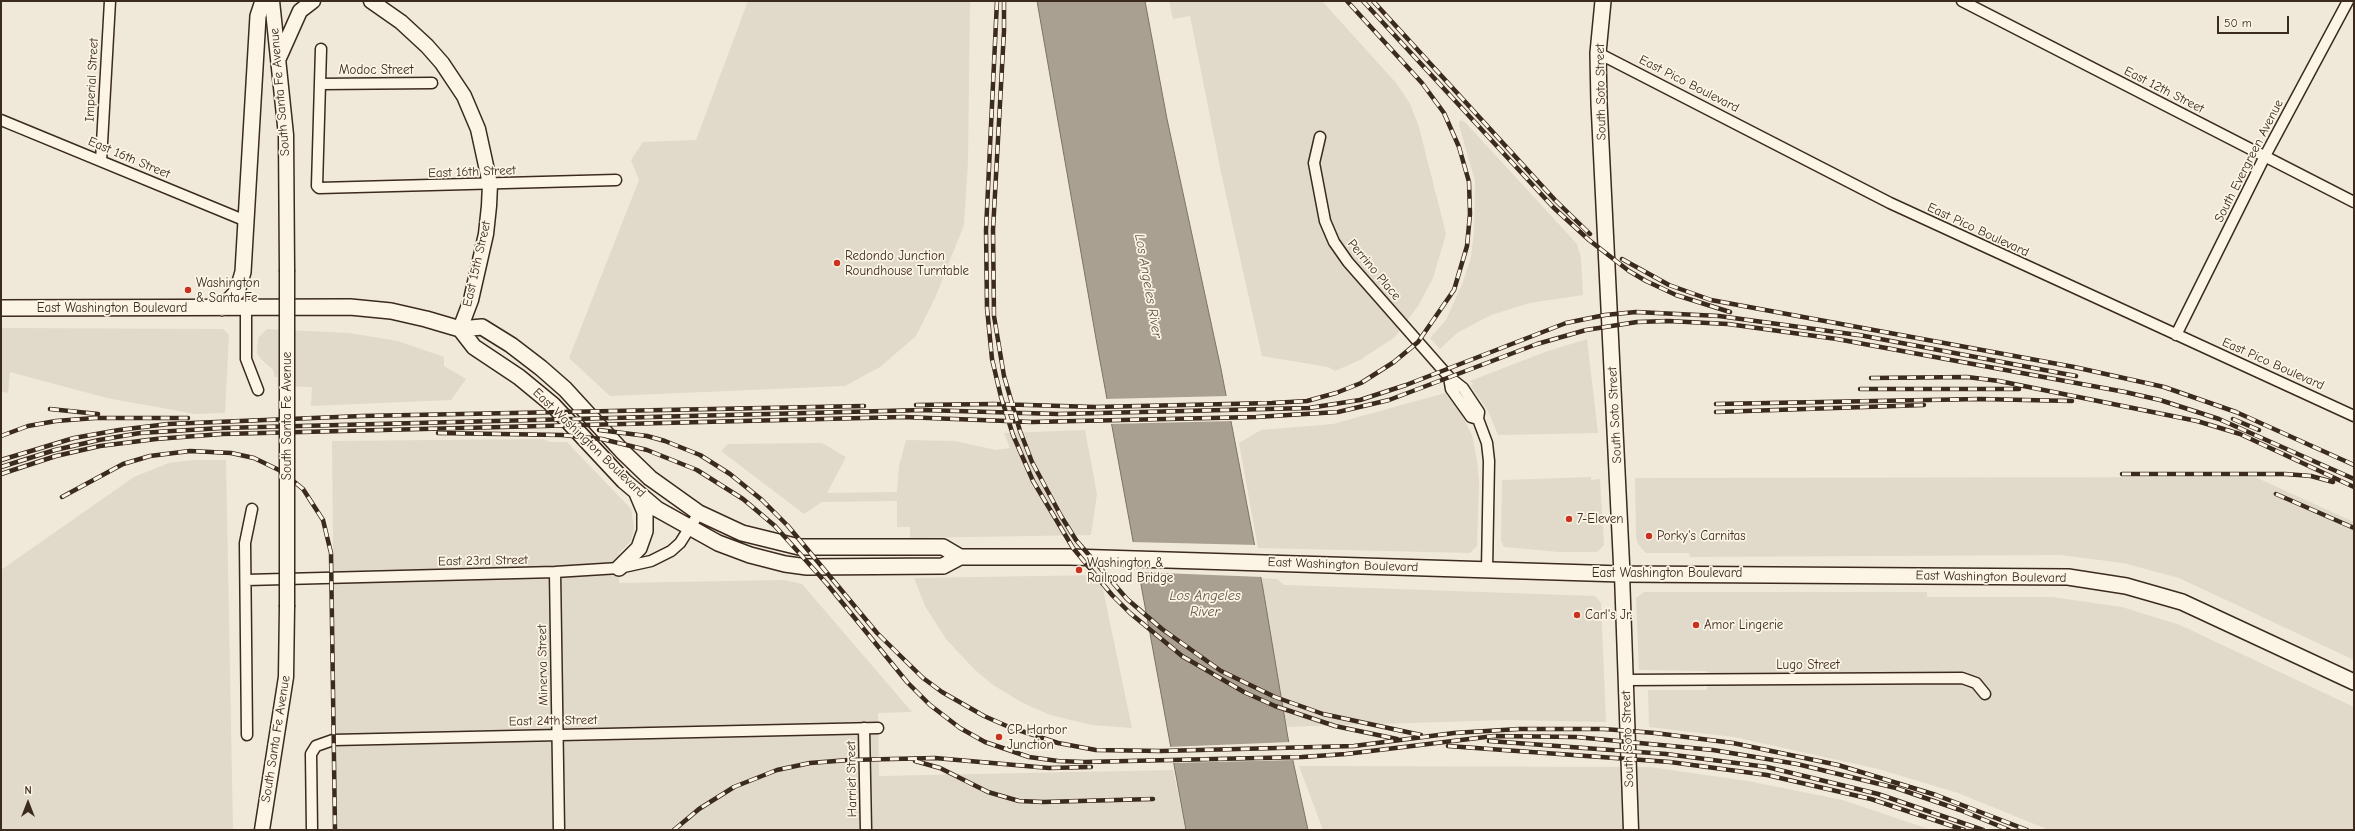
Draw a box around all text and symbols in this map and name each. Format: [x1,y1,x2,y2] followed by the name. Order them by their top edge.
[2219,8,2291,34] scale bar
[2224,16,2252,30] text: 50 m
[267,27,293,157] street label: South Santa Fe Avenue
[82,38,102,122] street label: Imperial Street
[1592,43,1610,141] street label: South Soto Street
[1636,52,1742,116] street label: East Pico Boulevard
[339,62,413,78] street label: Modoc Street
[2121,63,2207,117] street label: East 12th Street
[2211,97,2287,225] street label: South Evergreen Avenue
[86,134,172,182] street label: East 16th Street
[428,163,516,181] street label: East 16th Street
[1925,200,2031,260] street label: East Pico Boulevard
[460,219,494,309] street label: East 15th Street
[1131,233,1165,339] water label: Los Angeles River
[1344,236,1404,304] street label: Perrino Place
[845,248,969,279] place label: Redondo Junction Roundhouse Turntable
[832,258,842,268] marker: Redondo Junction Roundhouse Turntable
[196,275,260,306] place label: Washington & Santa Fe
[183,285,193,295] marker: Washington & Santa Fe
[37,300,187,316] street label: East Washington Boulevard
[2219,334,2327,394] street label: East Pico Boulevard
[279,352,295,480] street label: South Santa Fe Avenue
[1605,366,1625,464] street label: South Soto Street
[529,385,649,501] street label: East Washington Boulevard
[1577,511,1623,527] place label: 7-Eleven
[1564,514,1574,524] marker: 7-Eleven
[1657,528,1746,544] place label: Porky's Carnitas
[1644,531,1654,541] marker: Porky's Carnitas
[438,552,528,570] street label: East 23rd Street
[1087,555,1173,586] place label: Washington & Railroad Bridge
[1267,555,1419,575] street label: East Washington Boulevard
[1074,565,1084,575] marker: Washington & Railroad Bridge
[1592,565,1742,581] street label: East Washington Boulevard
[1916,568,2066,586] street label: East Washington Boulevard
[1170,588,1240,620] water label: Los Angeles River
[1585,607,1632,623] place label: Carl's Jr.
[1572,610,1582,620] marker: Carl's Jr.
[1704,617,1783,633] place label: Amor Lingerie
[1691,620,1701,630] marker: Amor Lingerie
[534,624,552,706] street label: Minerva Street
[1776,657,1840,673] street label: Lugo Street
[258,674,294,804] street label: South Santa Fe Avenue
[1619,690,1637,788] street label: South Soto Street
[509,712,597,730] street label: East 24th Street
[1007,722,1067,753] place label: CP Harbor Junction
[994,732,1004,742] marker: CP Harbor Junction
[844,741,860,817] street label: Harriet Street
[8,783,48,823] north arrow
[24,784,32,797] text: N

